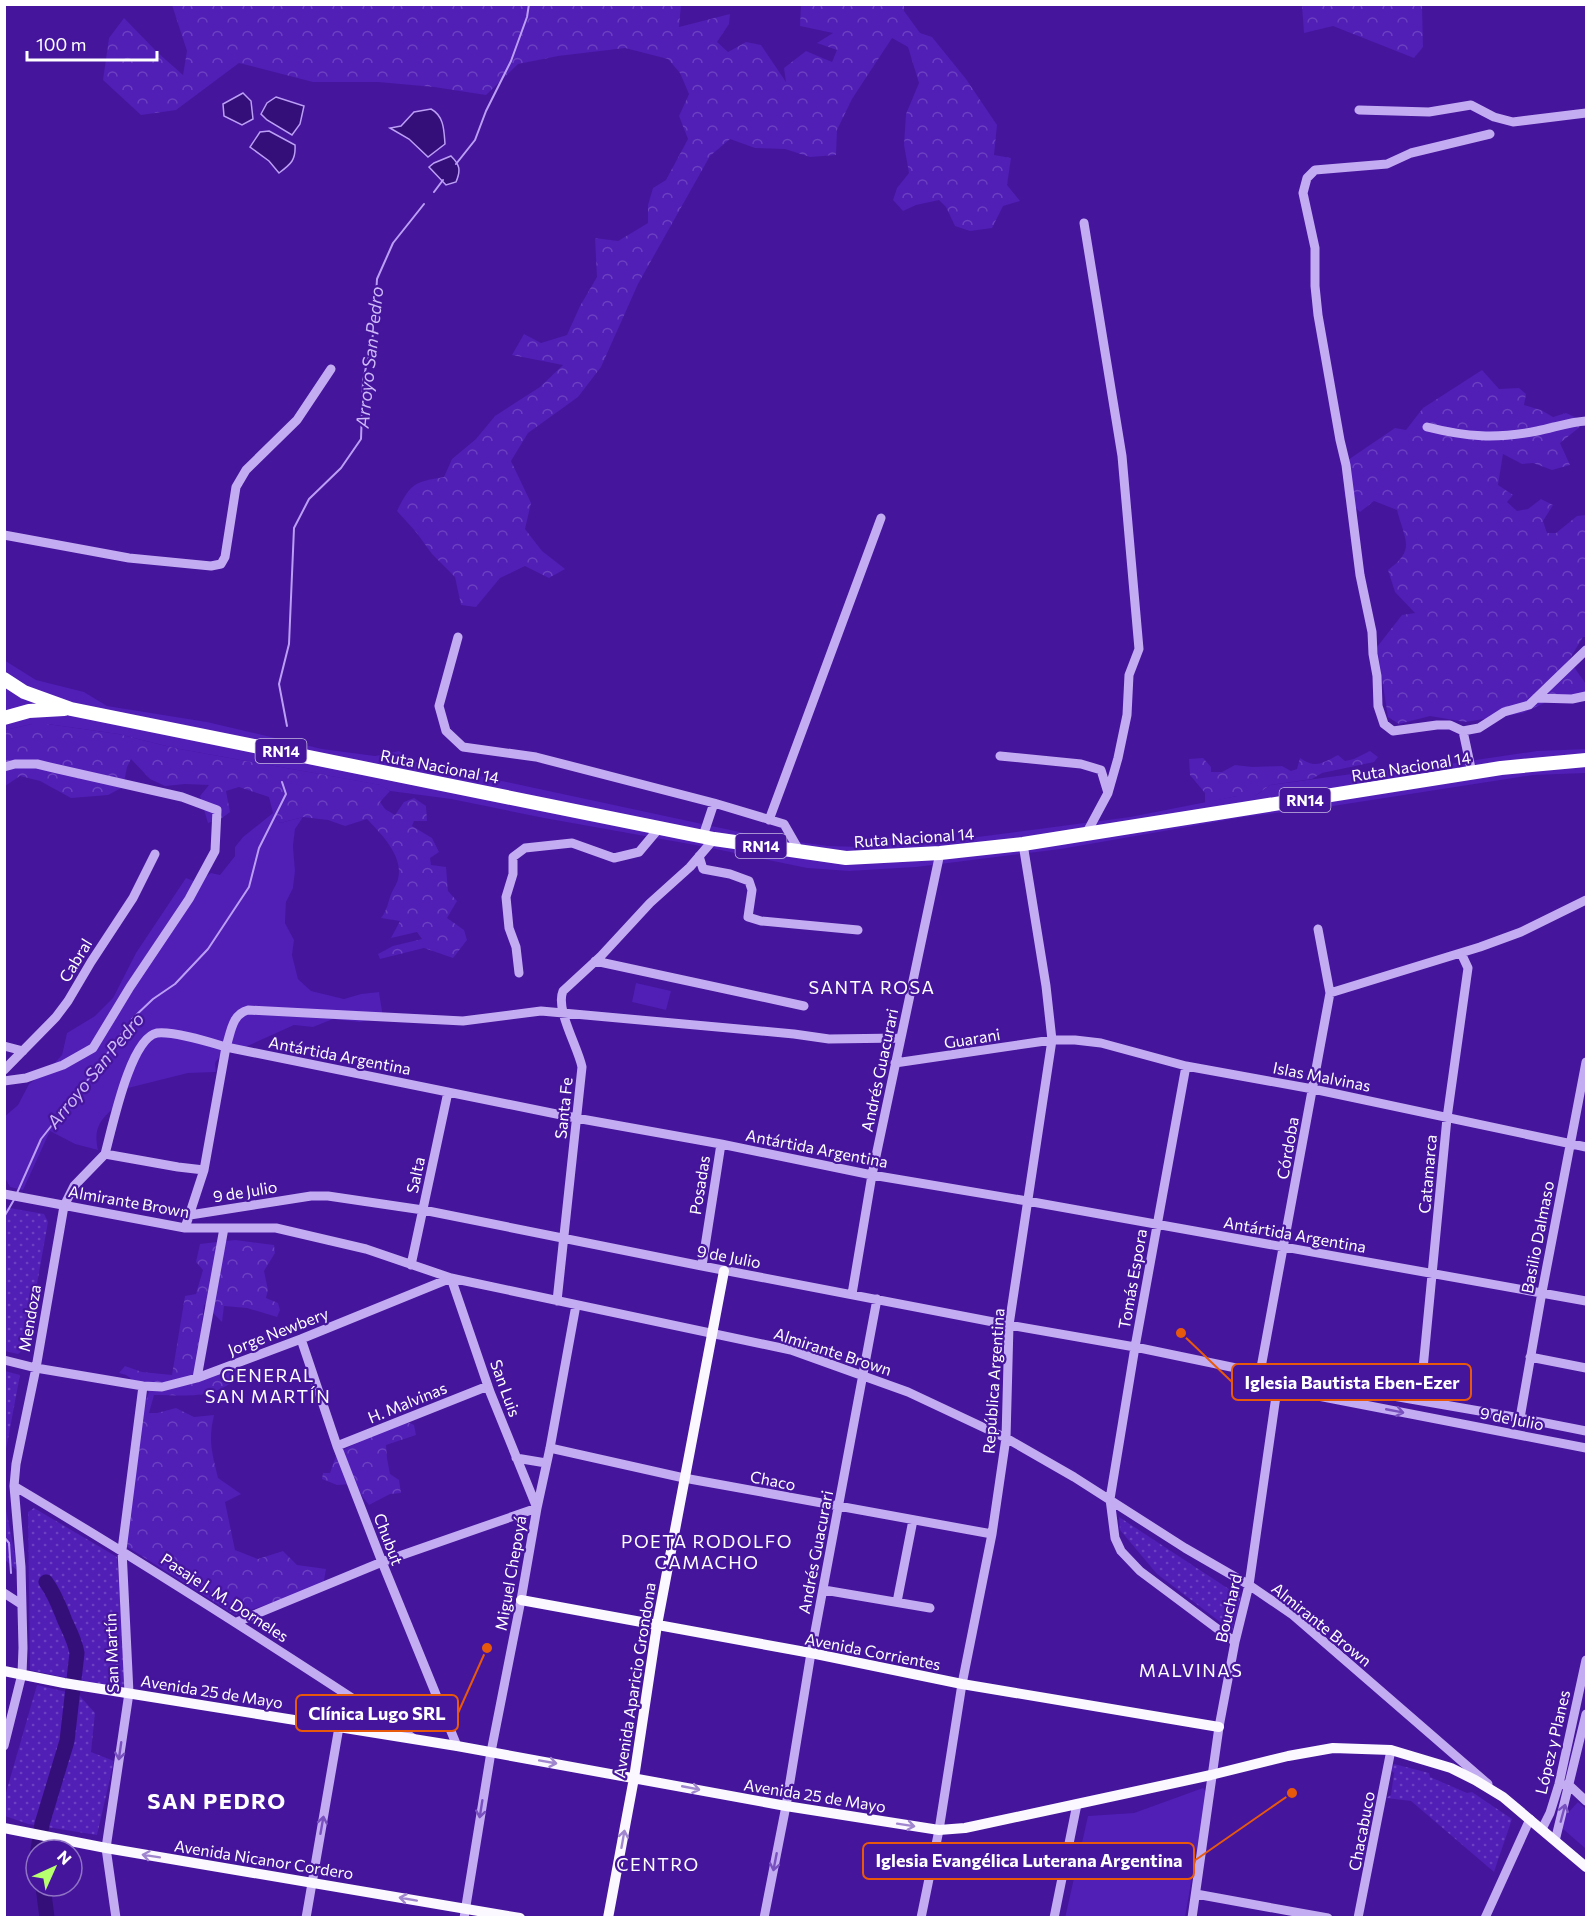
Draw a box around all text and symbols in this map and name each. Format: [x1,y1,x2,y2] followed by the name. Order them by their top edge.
[27,24,158,62] scale bar
[36,33,86,55] text: 100 m
[351,285,387,430] water label: Arroyo San Pedro
[256,739,306,763] road number: RN14
[379,745,501,787] street label: Ruta Nacional 14
[1350,747,1472,785] street label: Ruta Nacional 14
[1280,788,1330,812] road number: RN14
[853,823,975,851] street label: Ruta Nacional 14
[736,834,786,858] road number: RN14
[55,935,95,985] street label: Cabral
[809,976,935,998] district label: SANTA ROSA
[857,1007,901,1133] street label: Andrés Guacurari
[41,1008,148,1133] water label: Arroyo San Pedro
[942,1024,1002,1052] street label: Guarani
[267,1032,413,1078] street label: Antártida Argentina
[1271,1057,1373,1095] street label: Islas Malvinas
[550,1076,576,1140] street label: Santa Fe
[1272,1115,1302,1181] street label: Córdoba
[744,1125,890,1171] street label: Antártida Argentina
[1414,1134,1440,1214] street label: Catamarca
[685,1154,713,1216] street label: Posadas
[402,1155,428,1195] street label: Salta
[211,1177,279,1205] street label: 9 de Julio
[1517,1179,1557,1295] street label: Basilio Dalmaso
[67,1181,191,1221] street label: Almirante Brown
[1222,1212,1368,1256] street label: Antártida Argentina
[1114,1227,1150,1331] street label: Tomás Espora
[695,1240,763,1272] street label: 9 de Julio
[14,1283,44,1353] street label: Mendoza
[225,1303,331,1359] street label: Jorge Newbery
[978,1308,1008,1454] street label: República Argentina
[772,1323,894,1379] street label: Almirante Brown
[487,1357,525,1419] street label: San Luis
[205,1364,331,1407] district label: GENERAL SAN MARTÍN
[1232,1364,1471,1400] callout: Iglesia Bautista Eben-Ezer
[1244,1371,1460,1393] text: Iglesia Bautista Eben-Ezer
[365,1378,449,1426] street label: H. Malvinas
[1478,1402,1546,1434] street label: 9 de Julio
[1384,1406,1404,1417] one-way arrow
[749,1466,797,1494] street label: Chaco
[794,1489,836,1615] street label: Andrés Guacurari
[370,1510,408,1568] street label: Chubut
[491,1514,529,1632] street label: Miguel Chepoyá
[621,1530,793,1573] district label: POETA RODOLFO CAMACHO
[158,1549,292,1645] street label: Pasaje J. M. Dorneles
[1211,1572,1245,1644] street label: Bouchard
[1268,1578,1376,1670] street label: Almirante Brown
[609,1581,659,1779] street label: Avenida Aparicio Grondona
[100,1613,122,1693] street label: San Martín
[803,1629,943,1673] street label: Avenida Corrientes
[1139,1659,1243,1681] district label: MALVINAS
[140,1670,284,1712] street label: Avenida 25 de Mayo
[1531,1688,1573,1796] street label: López y Planes
[296,1695,458,1731] callout: Clínica Lugo SRL
[308,1702,446,1724] text: Clínica Lugo SRL
[114,1741,125,1760] one-way arrow
[538,1757,558,1768] one-way arrow
[743,1774,887,1816] street label: Avenida 25 de Mayo
[681,1783,701,1794] one-way arrow
[147,1787,287,1814] district label: SAN PEDRO
[1344,1790,1378,1872] street label: Chacabuco
[476,1799,487,1819] one-way arrow
[1557,1804,1569,1823] one-way arrow
[317,1815,328,1835] one-way arrow
[895,1819,915,1830] one-way arrow
[617,1830,628,1850] one-way arrow
[173,1835,355,1883] street label: Avenida Nicanor Cordero
[24,1838,84,1898] north arrow
[863,1843,1194,1879] callout: Iglesia Evangélica Luterana Argentina
[54,1846,76,1868] text: N
[875,1849,1183,1871] text: Iglesia Evangélica Luterana Argentina
[142,1850,161,1861] one-way arrow
[769,1851,780,1871] one-way arrow
[616,1853,700,1875] district label: CENTRO
[399,1893,418,1904] one-way arrow

